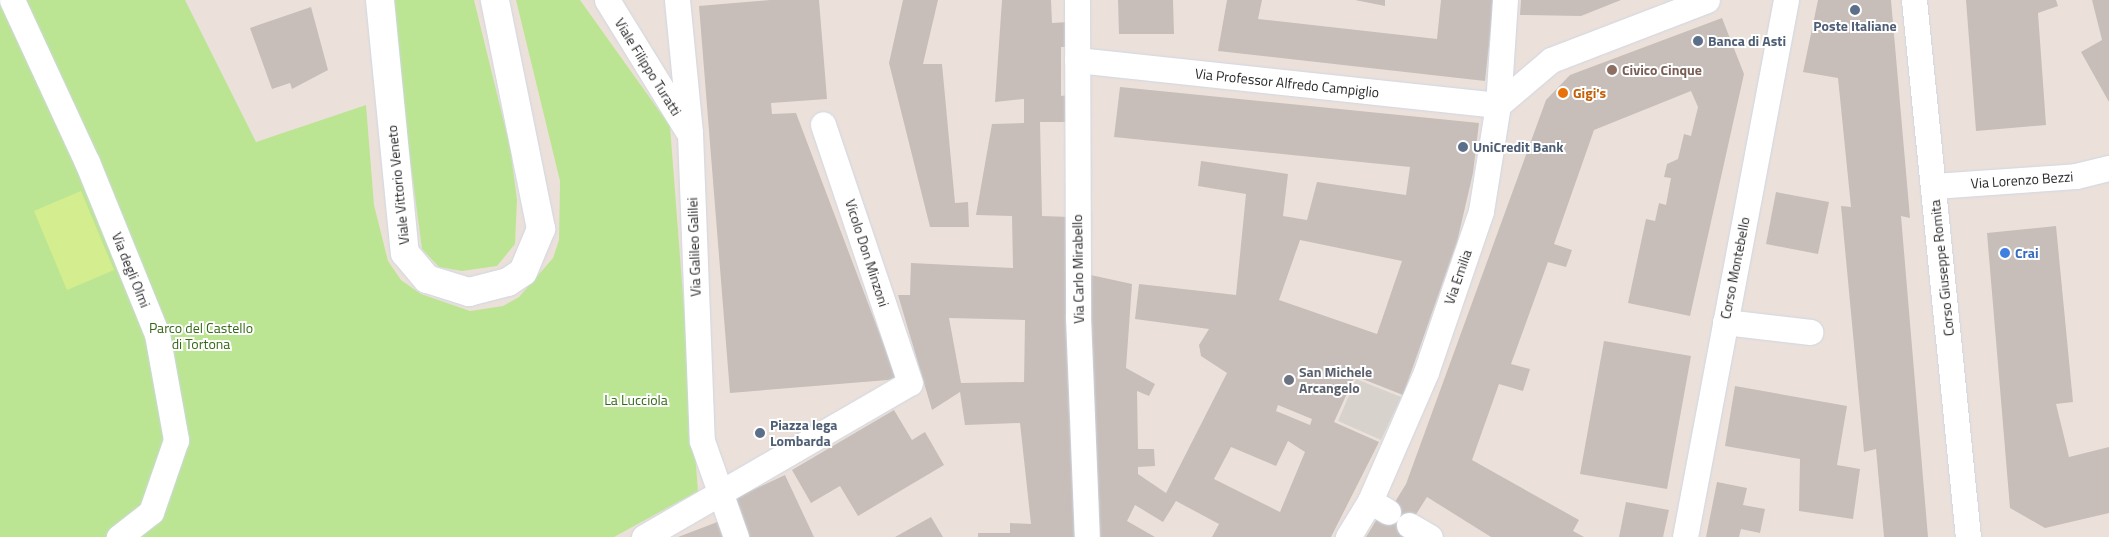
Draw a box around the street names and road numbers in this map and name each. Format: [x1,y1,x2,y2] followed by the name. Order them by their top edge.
[611,15,685,119] street label: Viale Filippo Turatti
[1194,65,1380,101] street label: Via Professor Alfredo Campiglio
[383,124,413,246] street label: Viale Vittorio Veneto
[1970,168,2074,192] street label: Via Lorenzo Bezzi
[684,197,704,297] street label: Via Galileo Galilei
[842,197,892,309] street label: Vicolo Don Minzoni
[1926,199,1958,337] street label: Corso Giuseppe Romita
[1069,214,1087,324] street label: Via Carlo Mirabello
[1717,216,1753,320] street label: Corso Montebello
[108,230,154,310] street label: Via degli Olmi
[1441,247,1475,307] street label: Via Emilia

